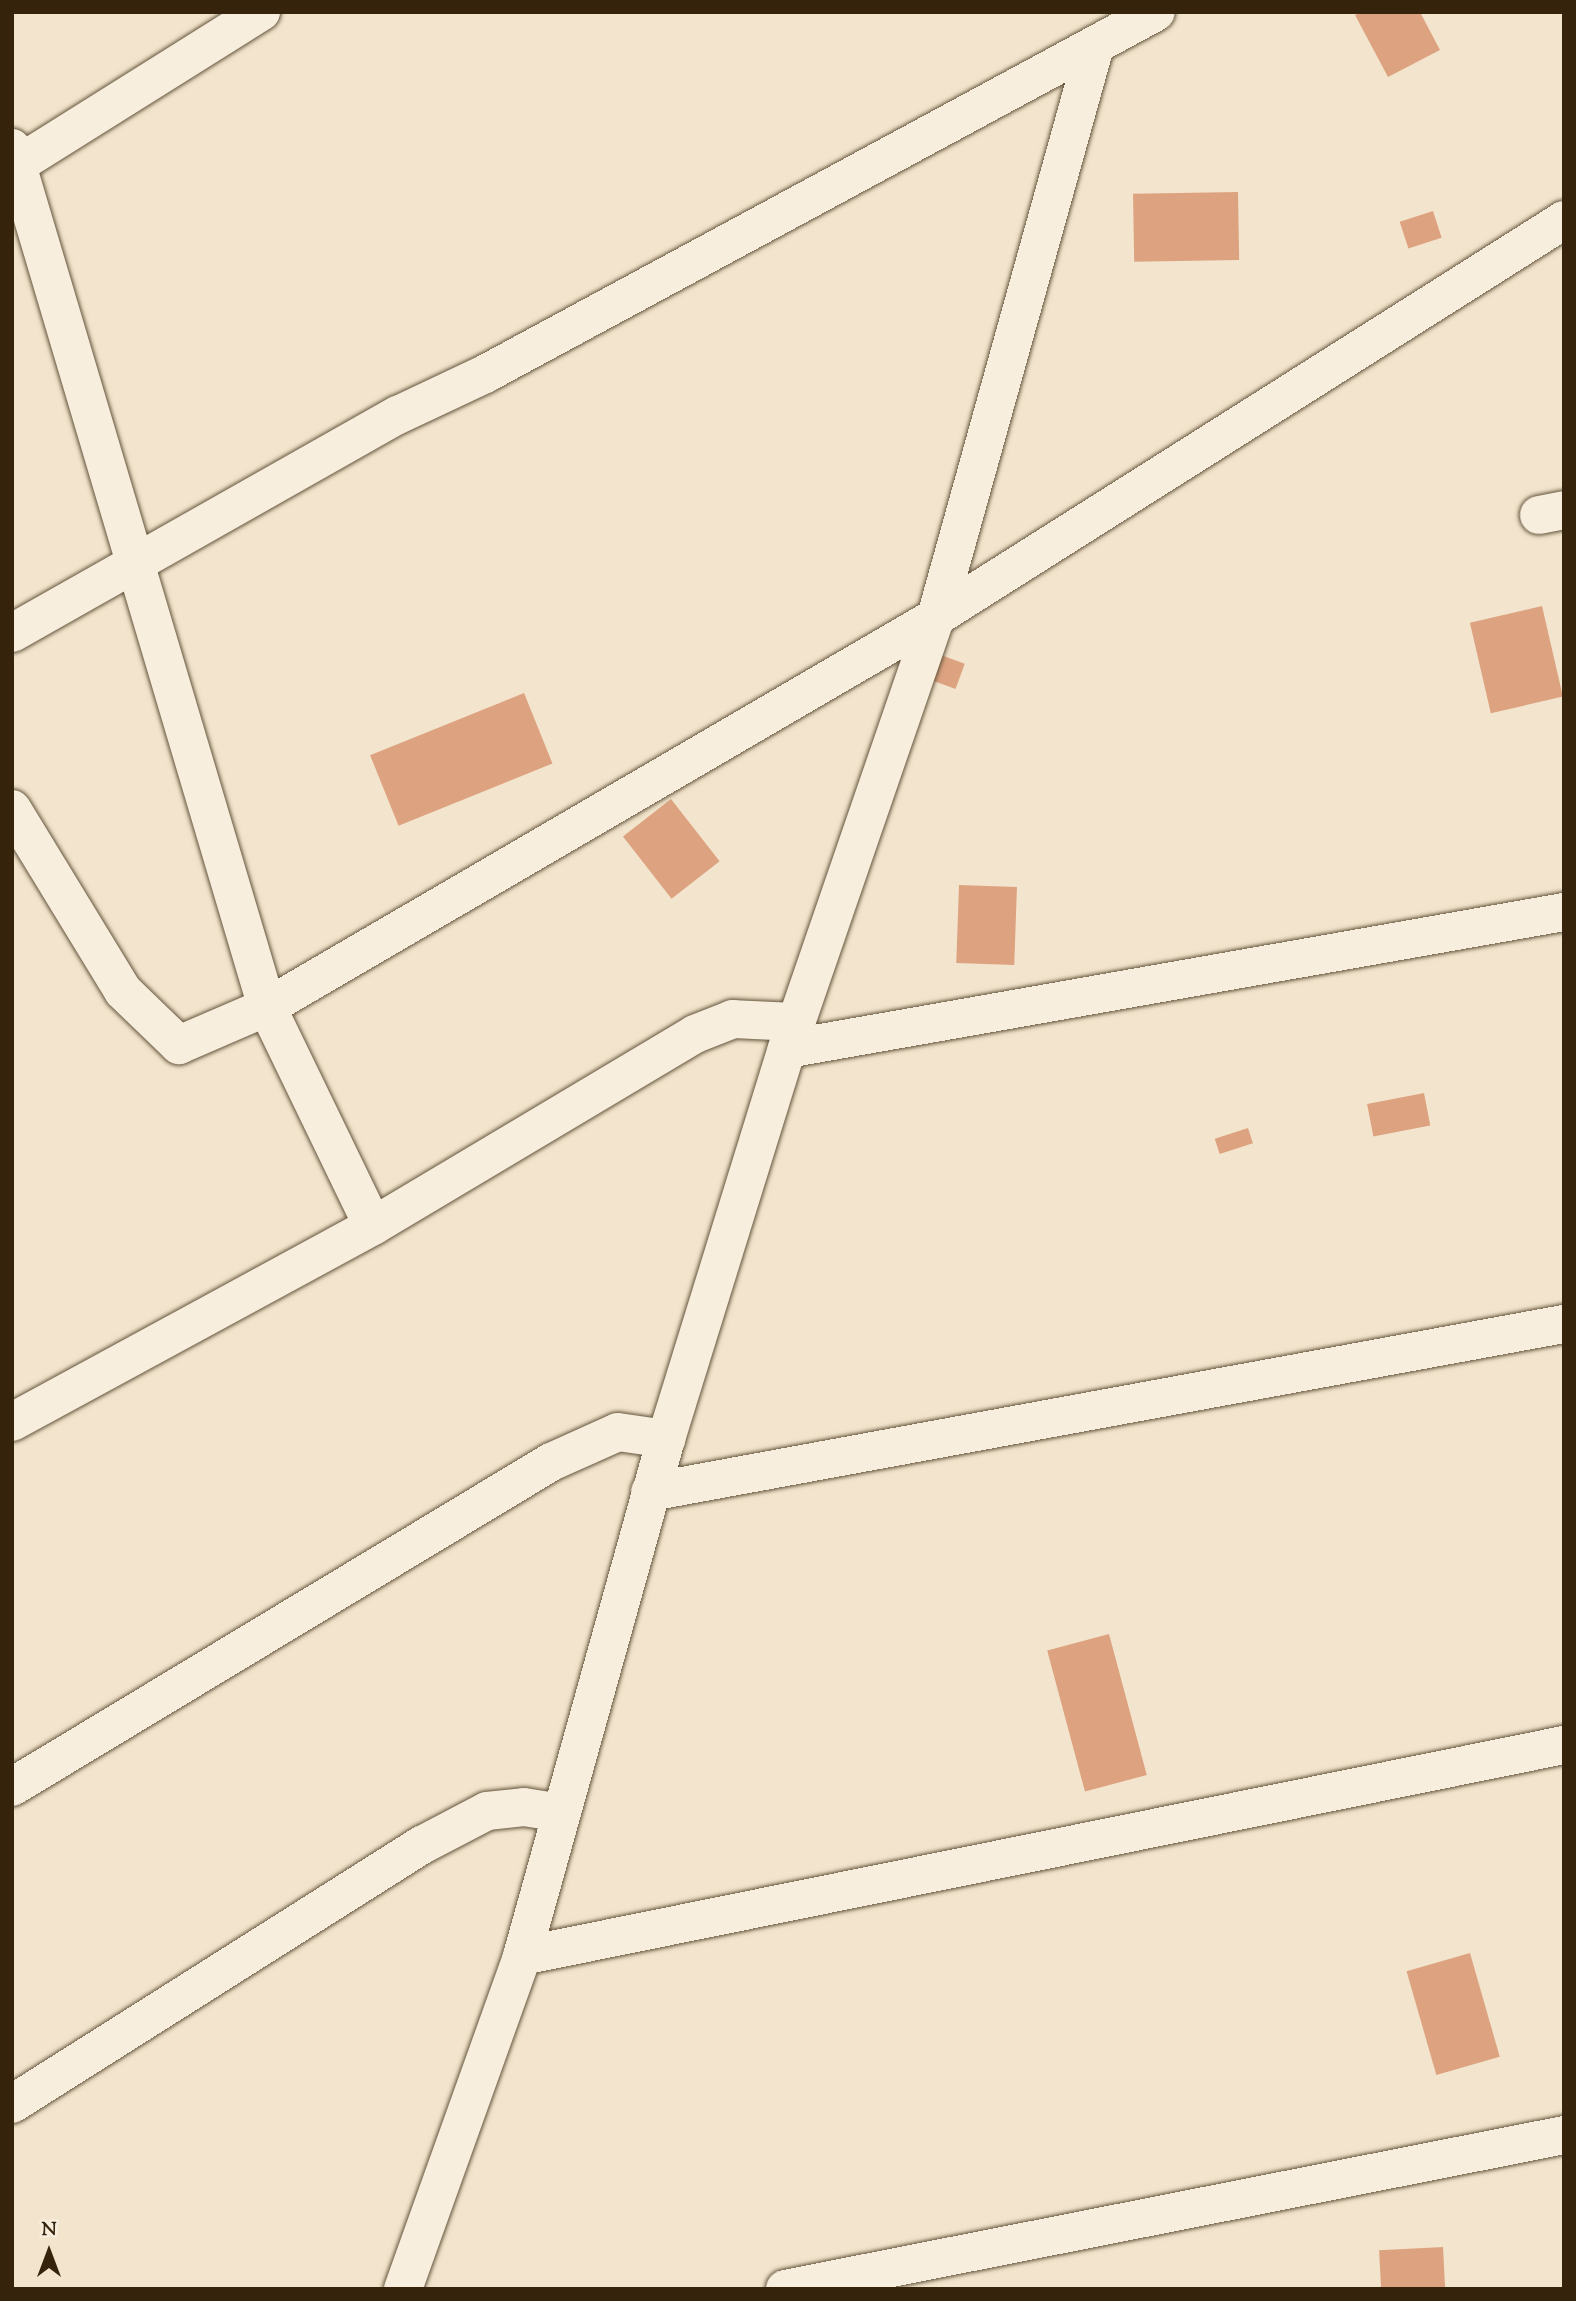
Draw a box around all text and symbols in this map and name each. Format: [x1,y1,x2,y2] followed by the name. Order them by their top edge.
[14,2217,84,2287] north arrow
[41,2217,57,2244] text: N

